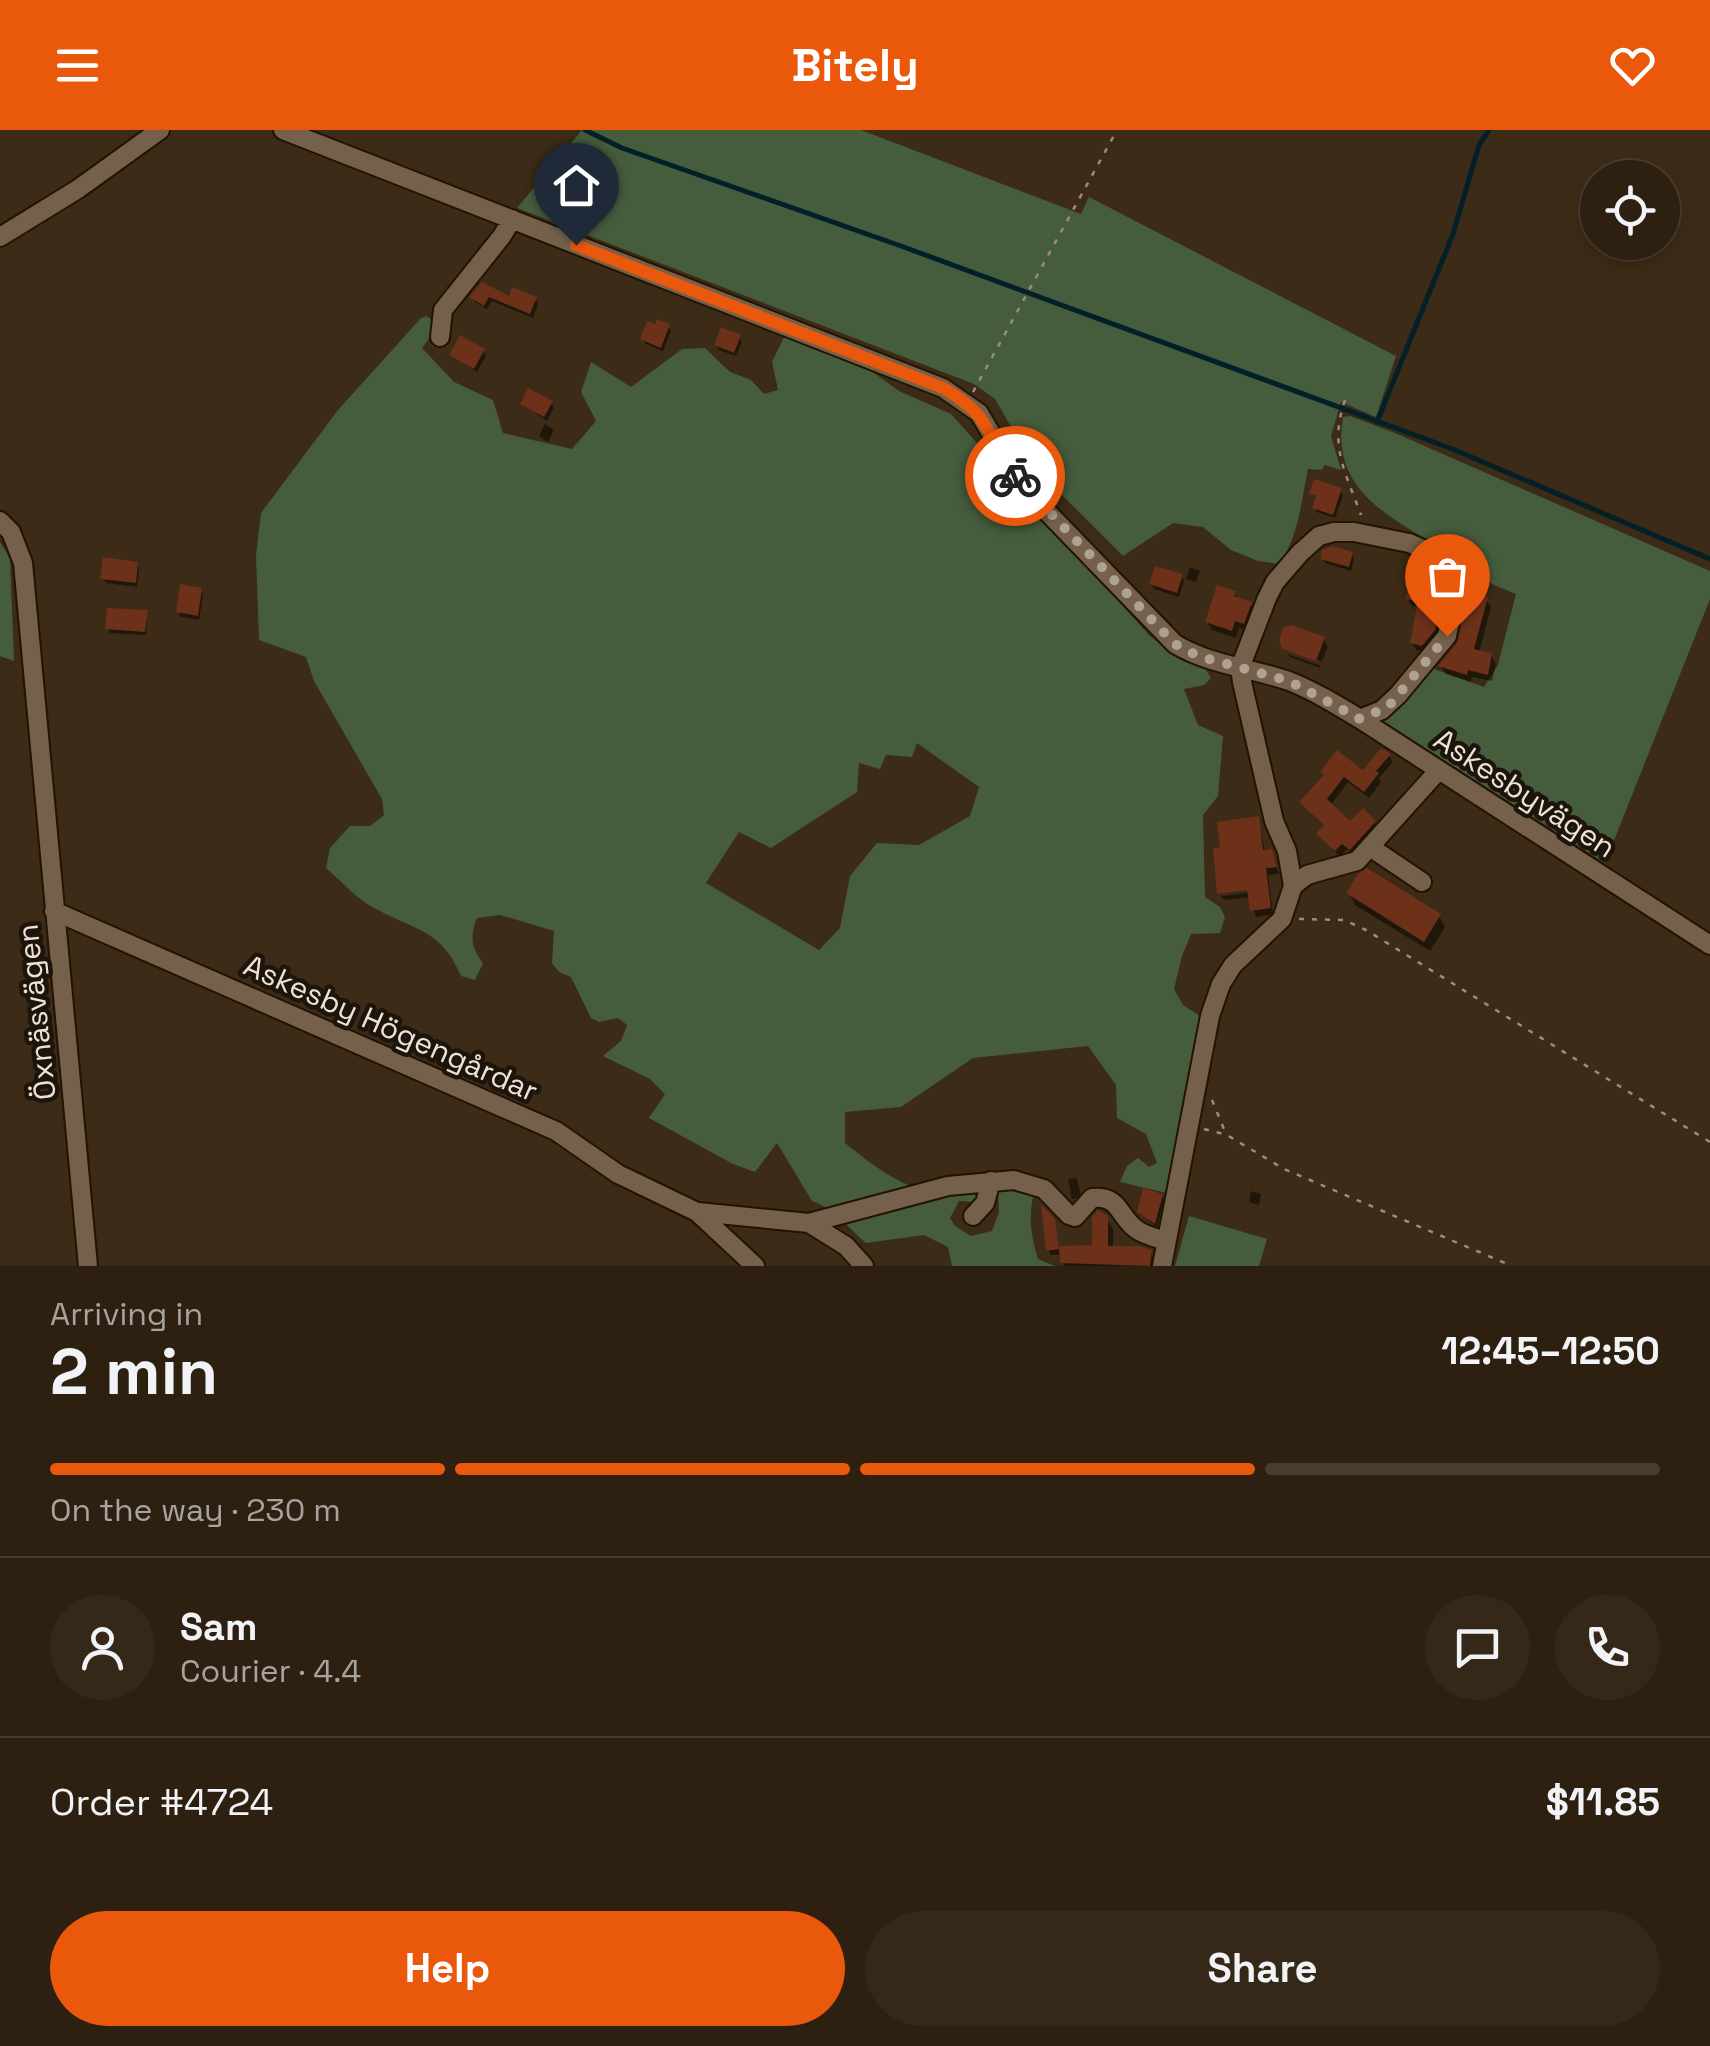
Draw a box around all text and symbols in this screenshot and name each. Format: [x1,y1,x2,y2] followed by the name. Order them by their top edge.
[791,37,919,94] text: Bitely
[50,38,105,93] icon: menu
[1605,38,1660,93] icon: heart
[534,143,619,246] pin
[549,158,604,213] icon: home
[1580,160,1680,260] map controls
[1580,160,1680,260] button: locate
[965,426,1065,526] courier
[988,449,1043,504] icon: bike
[1405,534,1490,637] pin
[1420,549,1475,604] icon: bag
[1427,720,1623,866] street label: Askesbyvägen
[7,922,65,1102] street label: Öxnäsvägen
[238,946,544,1110] street label: Askesby Högengårdar
[50,1294,203,1334] text: Arriving in
[1441,1327,1660,1375] text: 12:45–12:50
[50,1330,218,1413] text: 2 min
[50,1490,341,1530] text: On the way · 230 m
[50,1595,155,1700] button: person
[1425,1595,1530,1700] button: chat
[1555,1595,1660,1700] button: phone
[180,1603,257,1651] text: Sam
[180,1651,361,1691] text: Courier · 4.4
[50,1778,273,1826] text: Order #4724
[1546,1778,1660,1826] text: $11.85
[50,1911,845,2026] button: Help
[865,1911,1660,2026] button: Share

